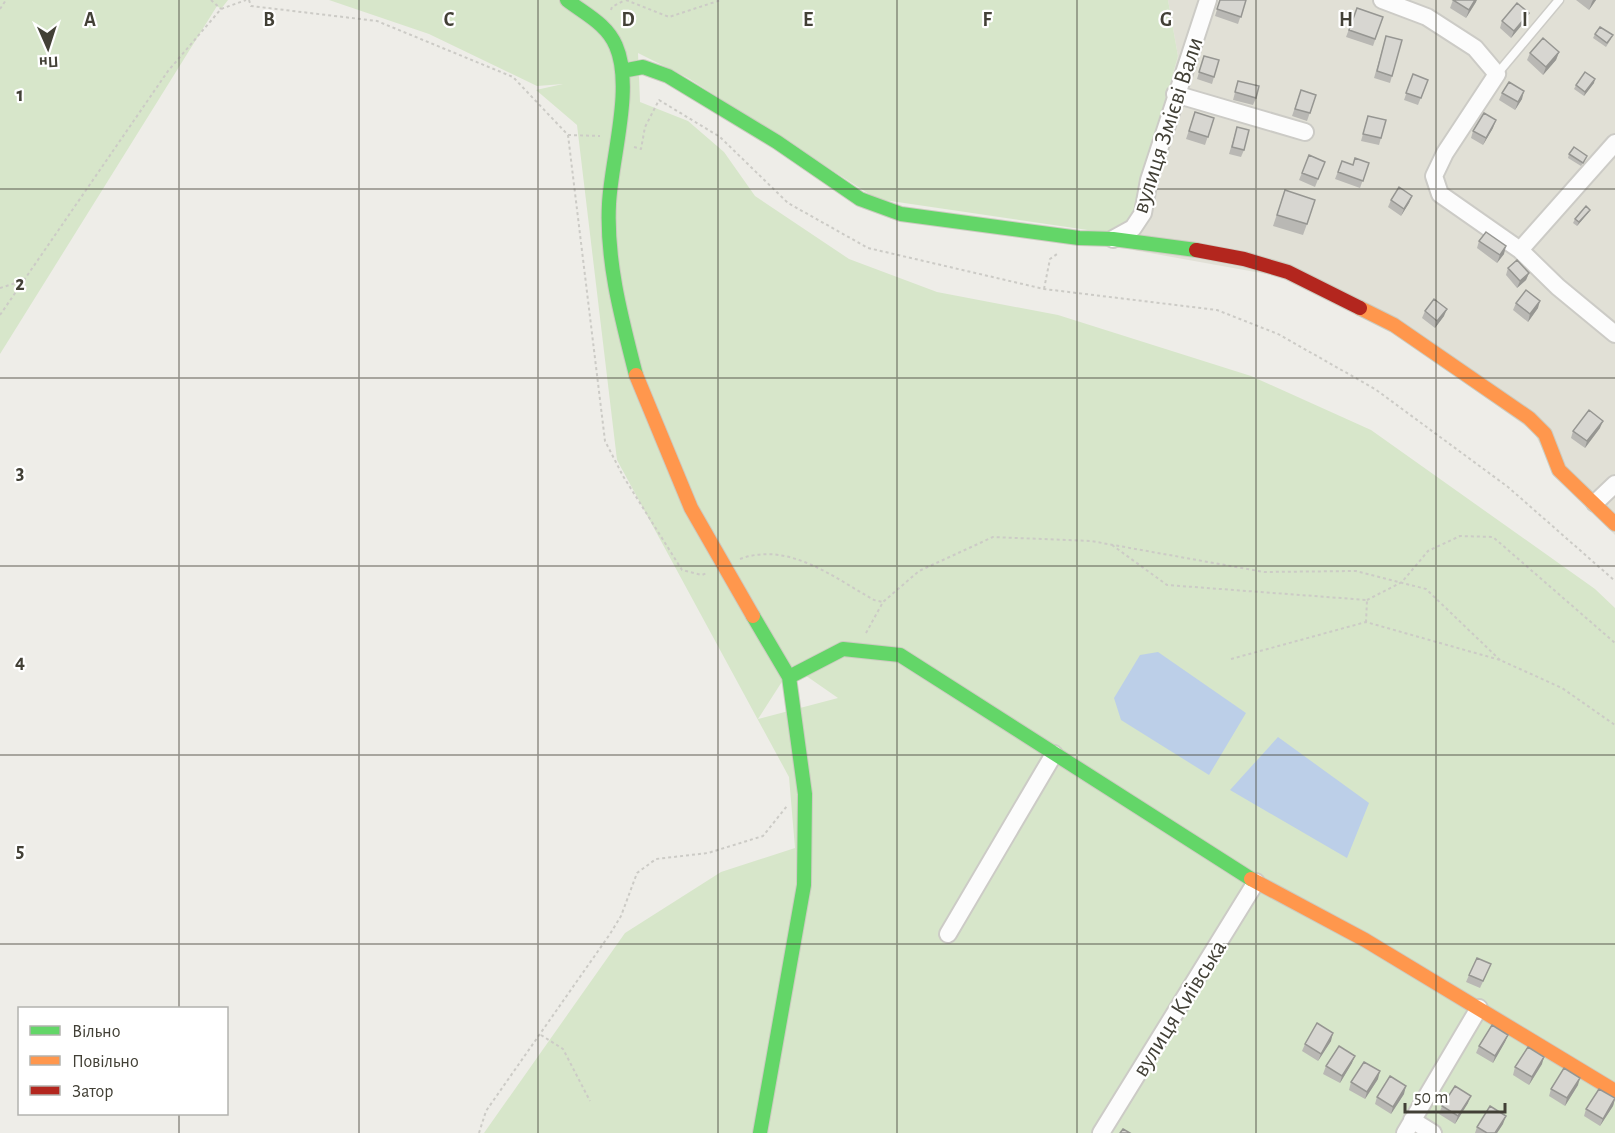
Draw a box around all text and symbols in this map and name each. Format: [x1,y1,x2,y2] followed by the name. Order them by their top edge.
[84,10,96,30] text: A
[263,10,275,30] text: B
[444,10,455,30] text: C
[621,10,635,30] text: D
[803,10,813,30] text: E
[982,10,992,30] text: F
[1160,10,1172,30] text: G
[1339,10,1353,30] text: H
[1522,10,1528,30] text: I
[18,18,78,78] north arrow
[1128,34,1208,216] street label: вулиця Змієві Вали
[39,53,59,70] text: Пн
[16,85,24,105] text: 1
[15,274,25,294] text: 2
[16,463,24,483] text: 3
[15,652,25,672] text: 4
[16,841,24,861] text: 5
[1128,936,1231,1081] street label: вулиця Київська
[18,1007,228,1115] legend
[72,1023,120,1041] text: Вільно
[72,1053,139,1071] text: Повільно
[1405,1076,1506,1114] scale bar
[72,1083,113,1101] text: Затор
[1414,1089,1448,1107] text: 50 m

